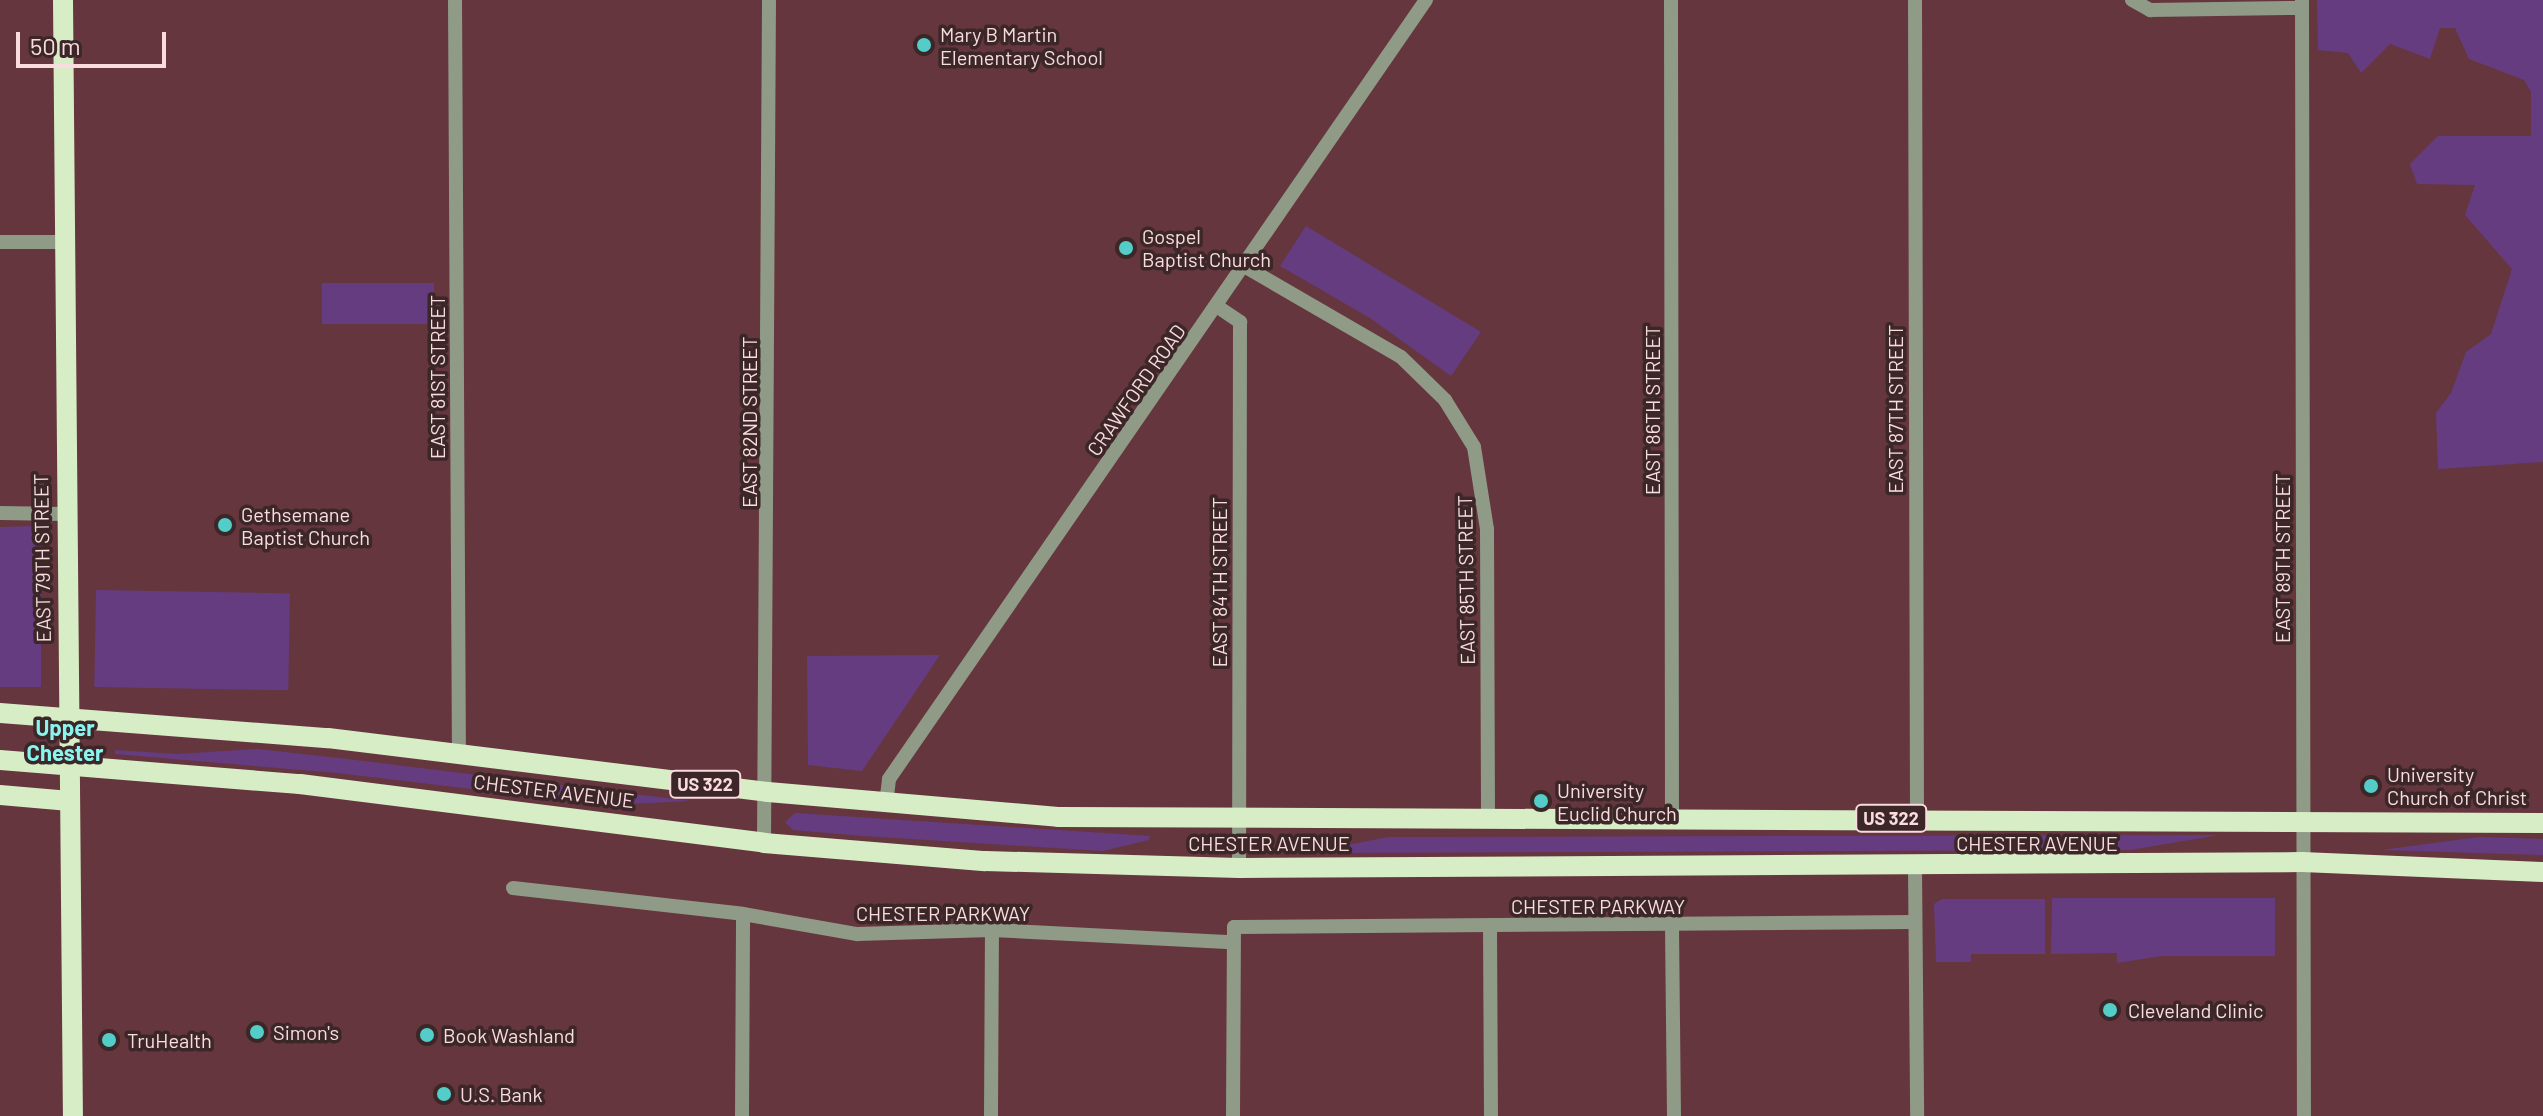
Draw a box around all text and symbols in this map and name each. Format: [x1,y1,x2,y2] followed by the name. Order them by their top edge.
[20,16,170,66] scale bar
[940,22,1103,69] place label: Mary B Martin Elementary School
[30,31,81,60] text: 50 m
[915,36,933,54] marker: Mary B Martin Elementary School
[1142,224,1271,271] place label: Gospel Baptist Church
[1117,239,1135,257] marker: Gospel Baptist Church
[425,295,449,459] street label: EAST 81ST STREET
[1082,320,1190,460] street label: CRAWFORD ROAD
[1640,325,1664,495] street label: EAST 86TH STREET
[1883,325,1907,493] street label: EAST 87TH STREET
[737,336,761,508] street label: EAST 82ND STREET
[29,473,55,643] street label: EAST 79TH STREET
[2270,473,2294,643] street label: EAST 89TH STREET
[1453,495,1479,665] street label: EAST 85TH STREET
[1207,497,1231,667] street label: EAST 84TH STREET
[241,502,370,549] place label: Gethsemane Baptist Church
[216,516,234,534] marker: Gethsemane Baptist Church
[27,714,103,766] district label: Upper Chester
[2387,762,2527,809] place label: University Church of Christ
[472,769,636,813] street label: CHESTER AVENUE
[669,770,741,798] road number: US 322
[2362,777,2380,795] marker: University Church of Christ
[1557,778,1677,825] place label: University Euclid Church
[1532,792,1550,810] marker: University Euclid Church
[1855,804,1927,832] road number: US 322
[1188,831,1350,855] street label: CHESTER AVENUE
[1956,831,2118,855] street label: CHESTER AVENUE
[1511,894,1685,918] street label: CHESTER PARKWAY
[856,901,1030,925] street label: CHESTER PARKWAY
[2128,998,2263,1022] place label: Cleveland Clinic
[2099,999,2121,1021] marker: Cleveland Clinic
[273,1020,339,1044] place label: Simon's
[248,1023,266,1041] marker: Simon's
[443,1023,575,1047] place label: Book Washland
[418,1026,436,1044] marker: Book Washland
[127,1028,212,1052] place label: TruHealth
[98,1029,120,1051] marker: TruHealth
[460,1082,543,1106] place label: U.S. Bank
[435,1085,453,1103] marker: U.S. Bank

